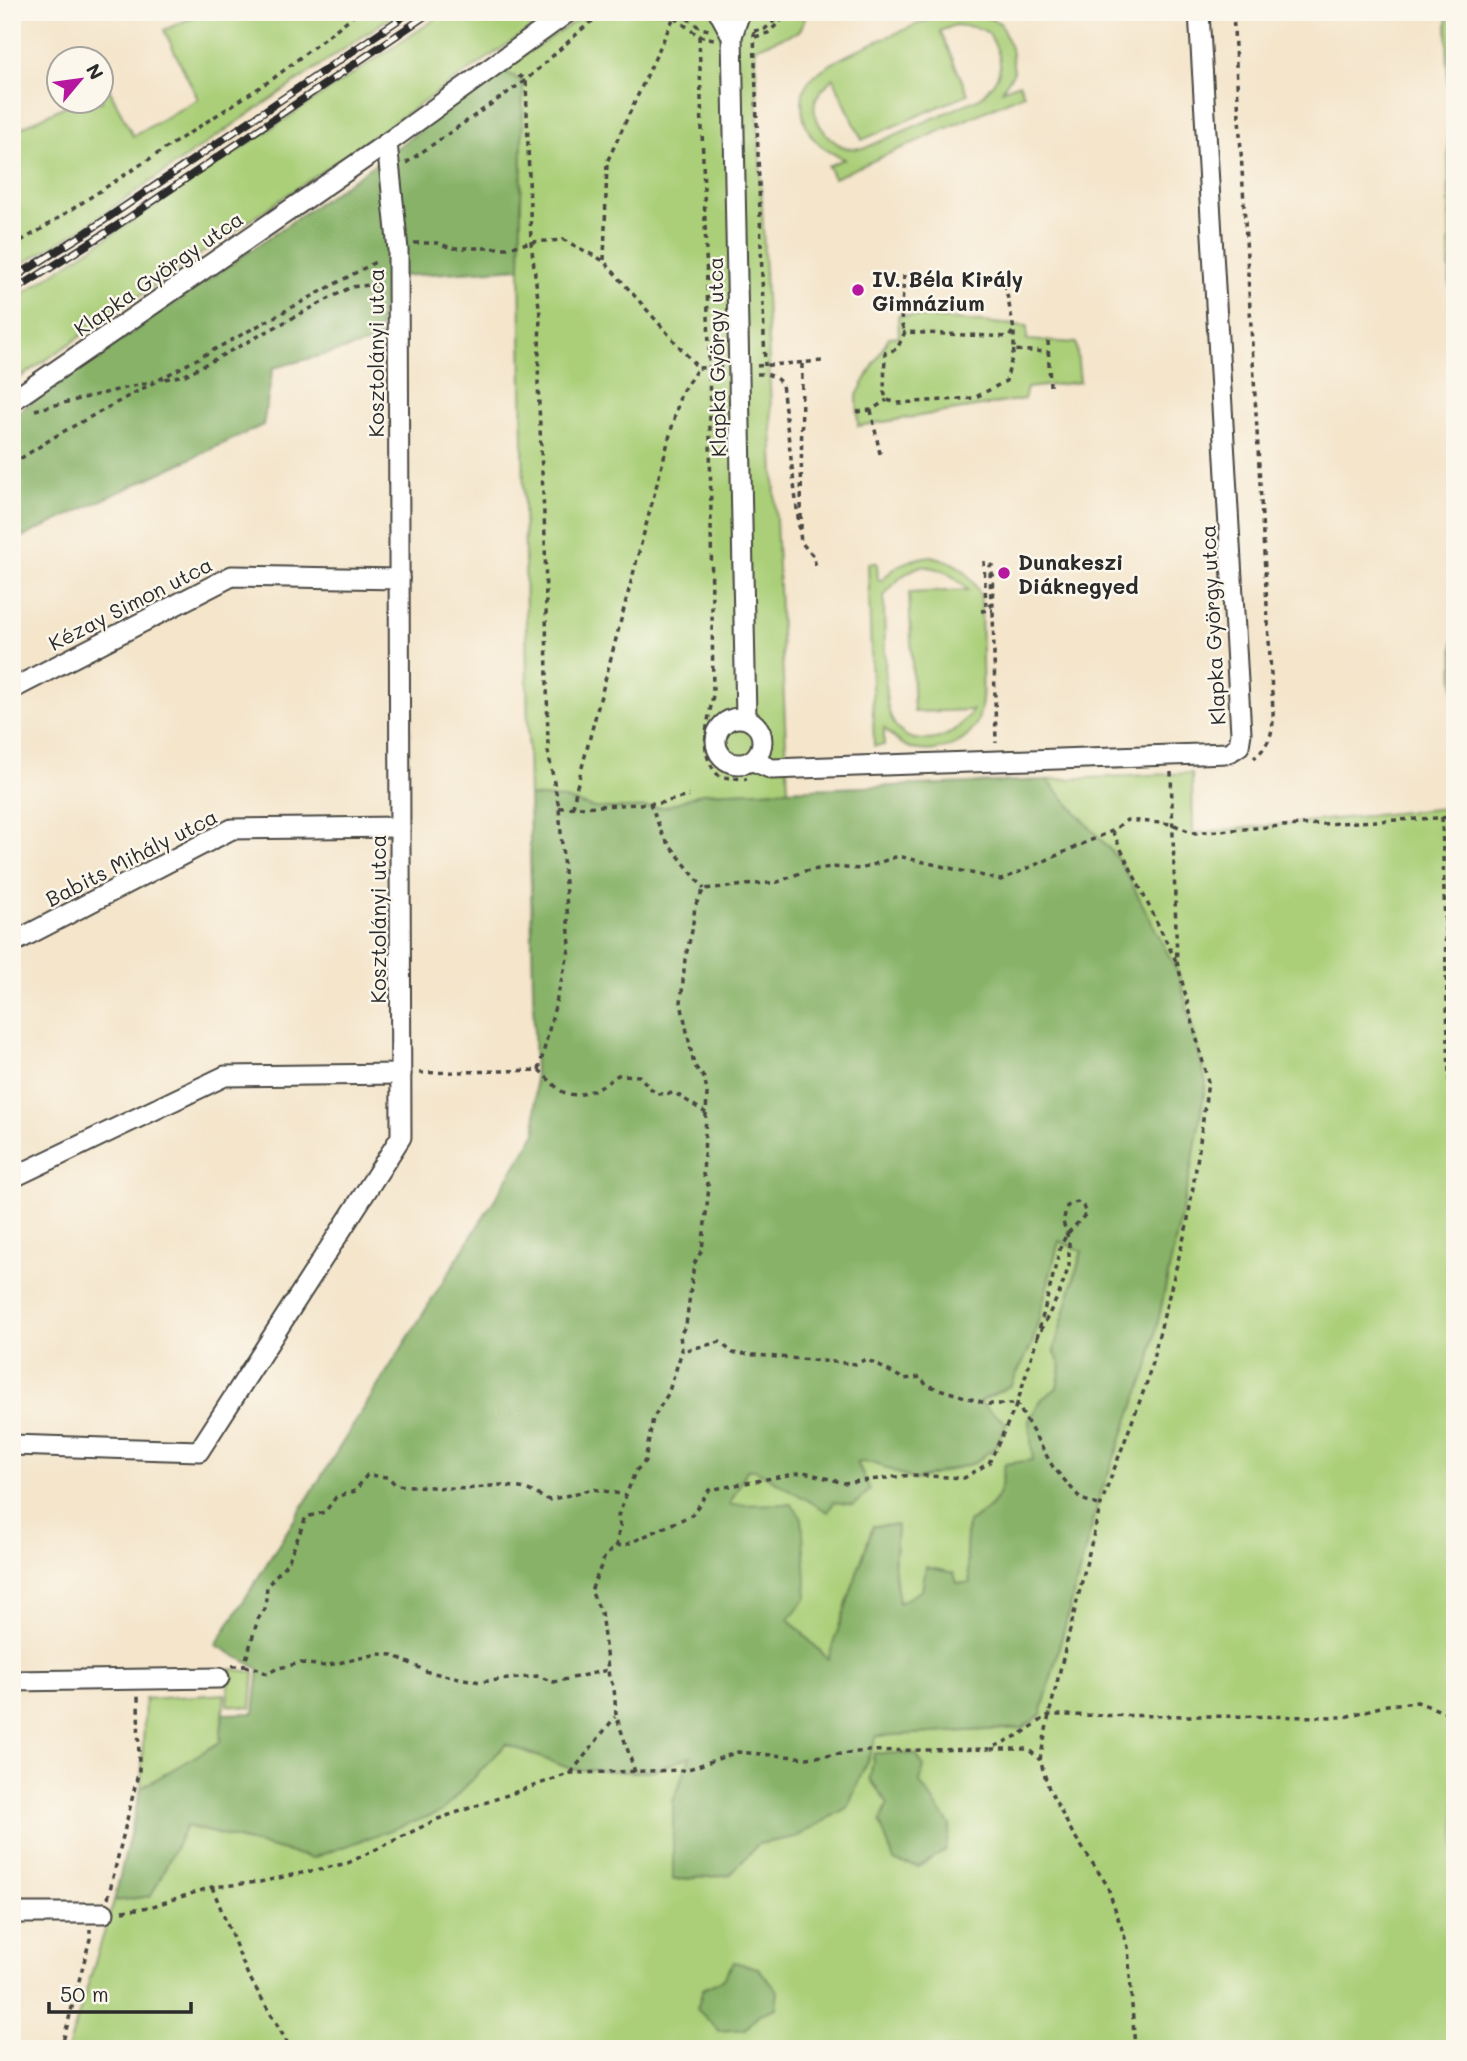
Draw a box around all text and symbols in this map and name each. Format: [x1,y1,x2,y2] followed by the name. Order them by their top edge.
[46,46,116,116] north arrow
[81,59,110,84] text: N
[68,204,248,342] street label: Klapka György utca
[701,256,731,458] street label: Klapka György utca
[872,265,1023,316] place label: IV. Béla Király Gimnázium
[362,268,389,438] street label: Kosztolányi utca
[850,282,866,298] marker: IV. Béla Király Gimnázium
[1193,524,1231,726] street label: Klapka György utca
[1018,548,1139,600] place label: Dunakeszi Diáknegyed
[44,550,216,656] street label: Kézay Simon utca
[996,565,1012,581] marker: Dunakeszi Diáknegyed
[41,802,221,912] street label: Babits Mihály utca
[364,834,391,1004] street label: Kosztolányi utca
[49,1970,191,2014] scale bar
[60,1980,109,2007] text: 50 m

